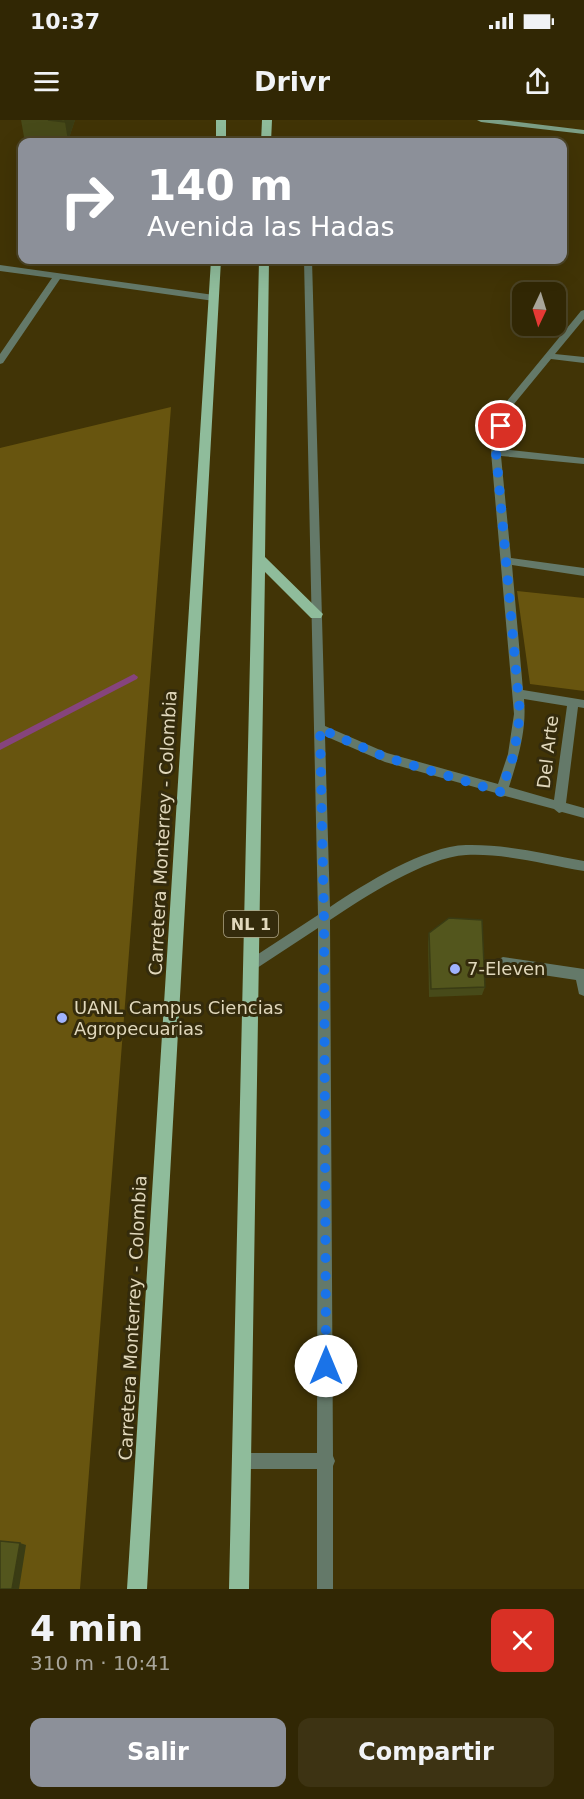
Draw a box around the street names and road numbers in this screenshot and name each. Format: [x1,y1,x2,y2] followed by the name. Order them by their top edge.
[145,690,180,976] street label: Carretera Monterrey - Colombia
[533,714,562,790] street label: Del Arte
[224,911,278,937] road number: NL 1
[115,1175,150,1461] street label: Carretera Monterrey - Colombia

